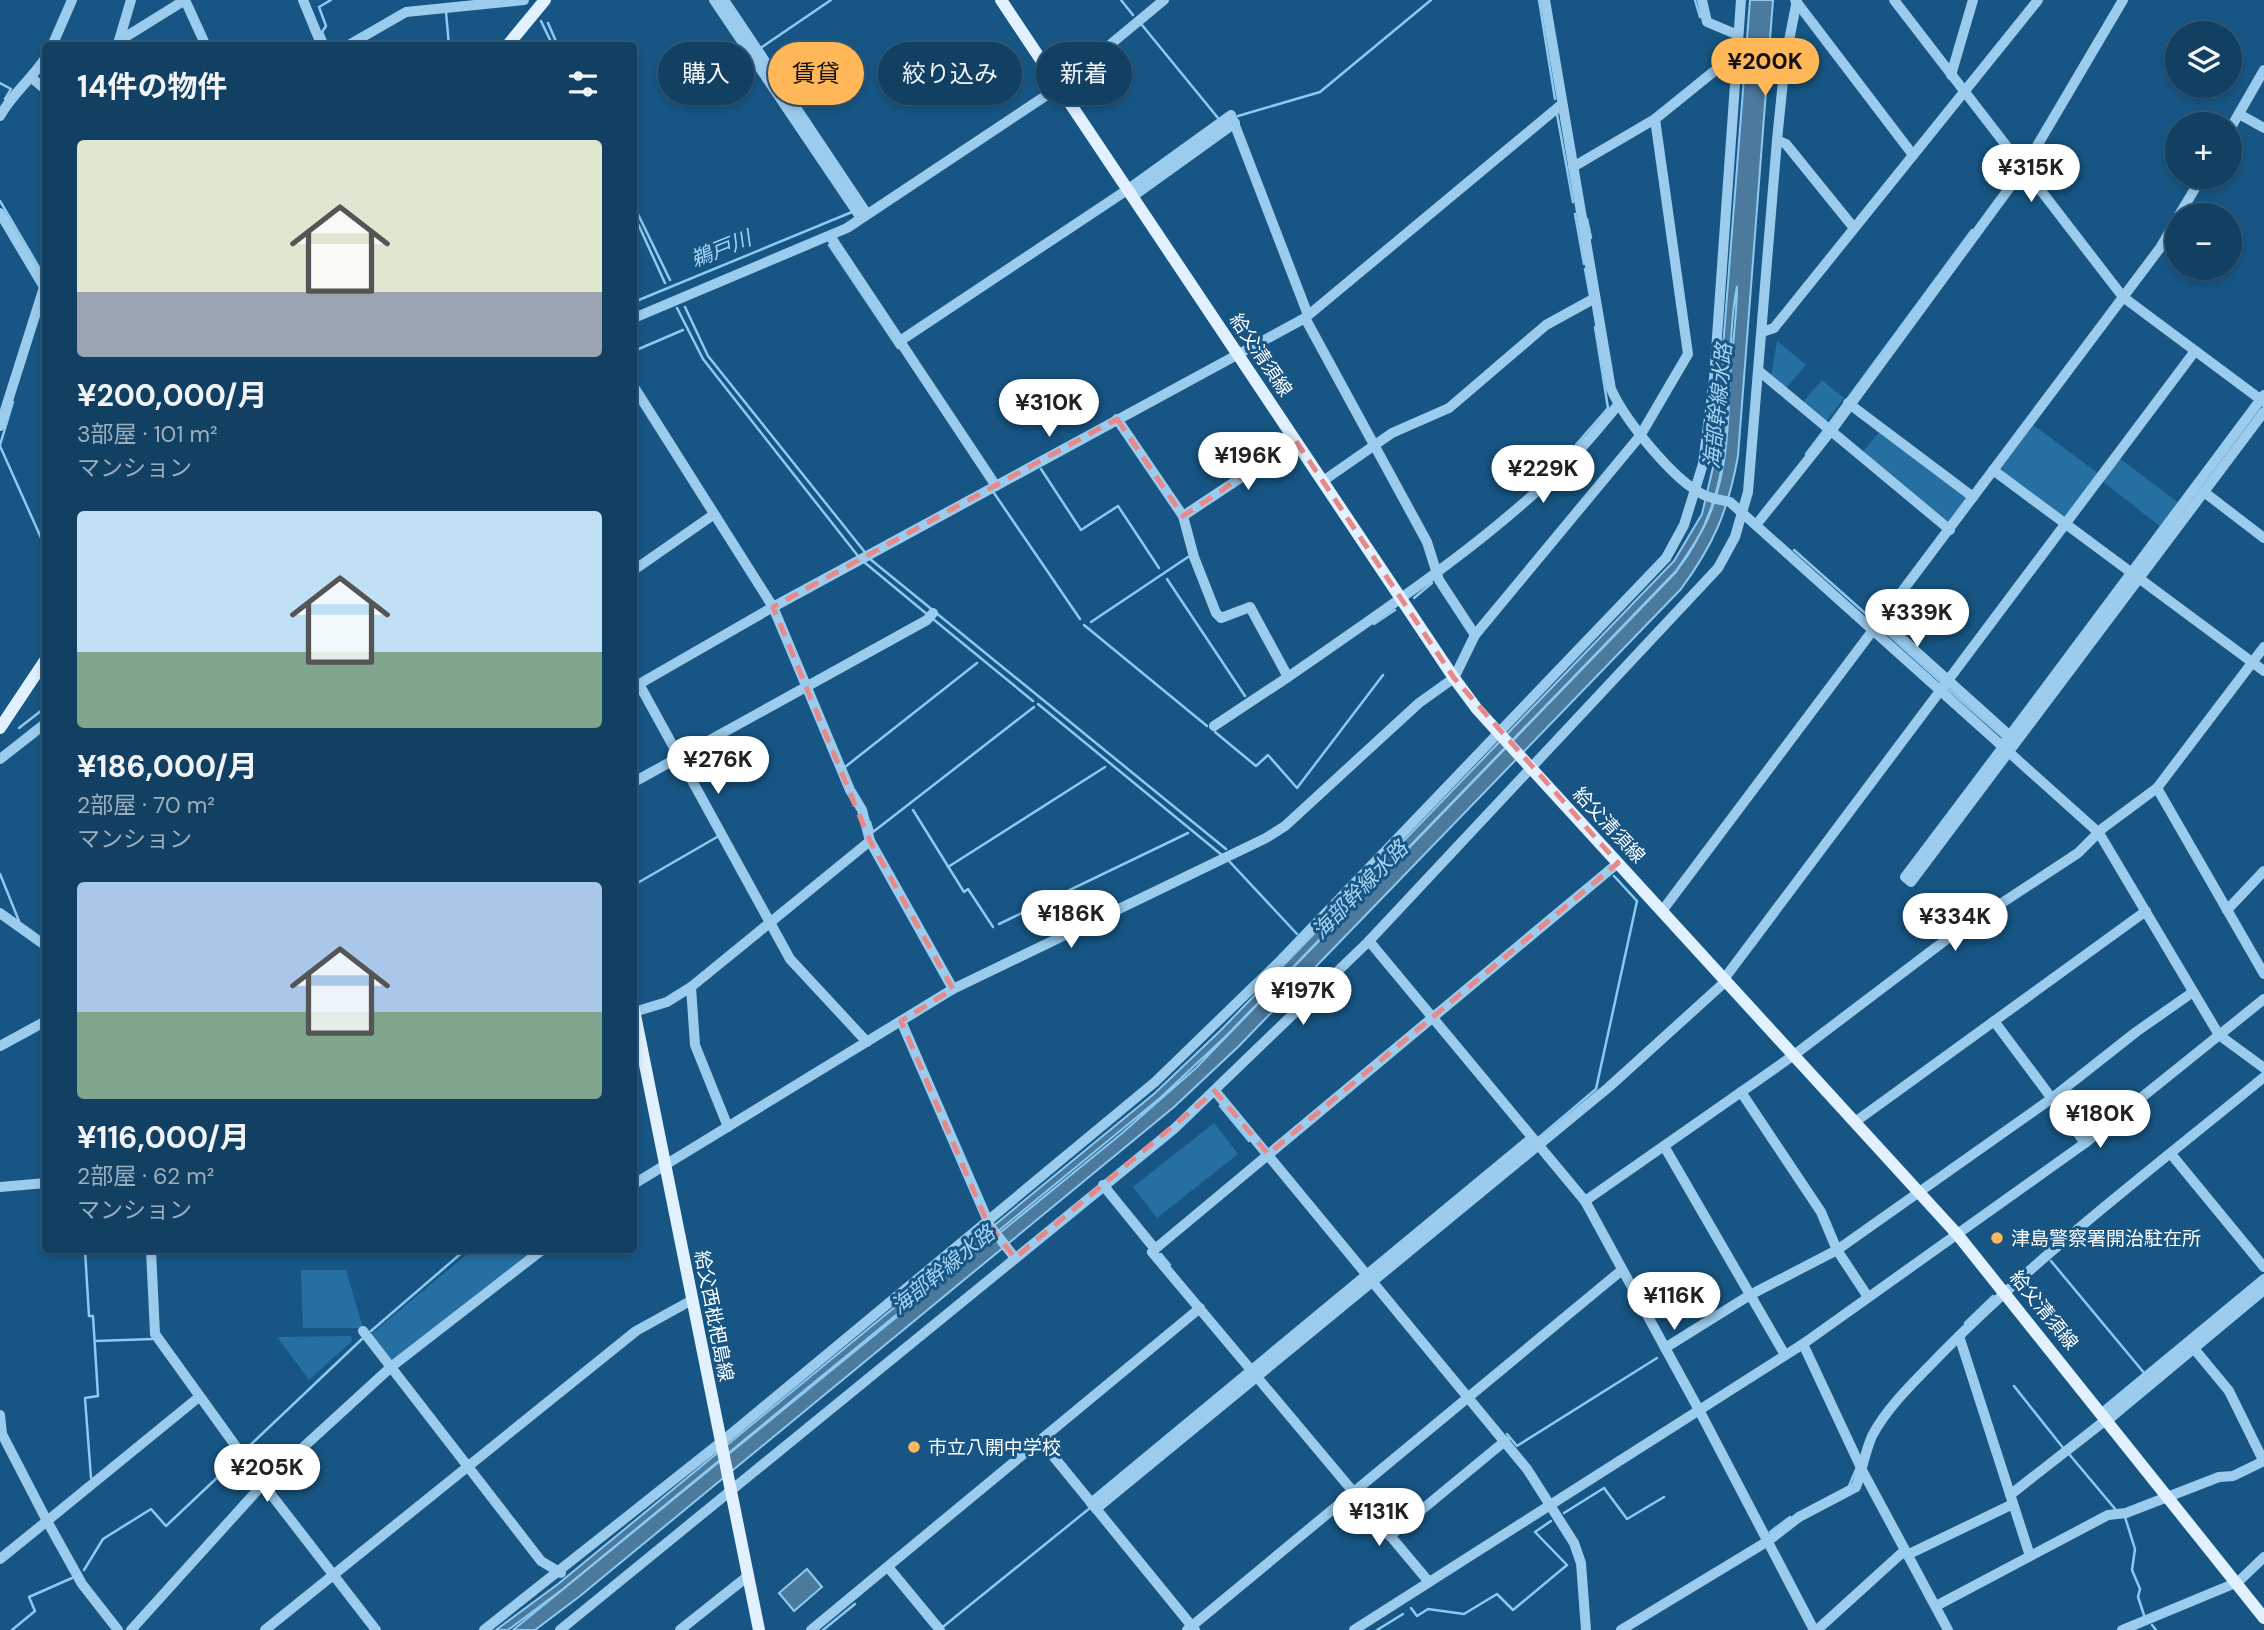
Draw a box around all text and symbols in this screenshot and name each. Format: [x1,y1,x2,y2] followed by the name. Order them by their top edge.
[2165,21,2242,280] map controls
[2165,21,2242,98] button: layers
[1716,38,1814,98] pin: ¥200K
[658,42,754,105] chip: 購入
[768,42,864,105] chip: 賃貸
[878,42,1022,105] chip: 絞り込み
[1036,42,1132,105] chip: 新着
[1727,46,1803,76] text: ¥200K
[564,65,602,103] icon: filters
[77,67,227,106] text: 14件の物件
[2165,112,2242,189] button: +
[1982,144,2080,204] pin: ¥315K
[1998,152,2064,182] text: ¥315K
[277,186,403,312] icon: home
[2165,203,2242,280] button: −
[687,223,757,274] water label: 鵜戸川
[1224,309,1298,401] street label: 給父清須線
[1697,340,1739,470] water label: 海部幹線水路
[77,376,267,415] text: ¥200,000/月
[1000,380,1098,439] pin: ¥310K
[1015,387,1083,417] text: ¥310K
[77,419,218,449] text: 3部屋 · 101 m²
[1199,433,1297,492] pin: ¥196K
[1214,440,1282,470] text: ¥196K
[1494,446,1592,505] pin: ¥229K
[77,453,192,483] text: マンション
[1507,453,1579,483] text: ¥229K
[277,557,403,683] icon: home
[1868,590,1966,649] pin: ¥339K
[1881,597,1953,627] text: ¥339K
[669,736,767,796] pin: ¥276K
[683,744,753,774] text: ¥276K
[77,747,258,786] text: ¥186,000/月
[1567,782,1651,868] street label: 給父清須線
[77,790,215,820] text: 2部屋 · 70 m²
[77,824,192,854] text: マンション
[1306,834,1415,945] water label: 海部幹線水路
[1022,890,1120,950] pin: ¥186K
[1906,894,2004,953] pin: ¥334K
[1037,898,1105,928] text: ¥186K
[1919,901,1991,931] text: ¥334K
[277,928,403,1054] icon: home
[1254,968,1352,1027] pin: ¥197K
[1270,975,1336,1005] text: ¥197K
[2051,1090,2149,1150] pin: ¥180K
[2065,1098,2135,1128] text: ¥180K
[77,1118,250,1157] text: ¥116,000/月
[77,1161,214,1191] text: 2部屋 · 62 m²
[77,1195,192,1225] text: マンション
[885,1218,1002,1321] water label: 海部幹線水路
[2011,1226,2201,1251] place label: 津島警察署開治駐在所
[1989,1230,2005,1246] marker: 津島警察署開治駐在所
[689,1248,739,1384] street label: 給父西枇杷島線
[2004,1265,2084,1355] street label: 給父清須線
[1625,1272,1723,1332] pin: ¥116K
[1643,1280,1705,1310] text: ¥116K
[928,1435,1061,1460] place label: 市立八開中学校
[906,1439,922,1455] marker: 市立八開中学校
[218,1444,316,1504] pin: ¥205K
[230,1452,304,1482] text: ¥205K
[1330,1488,1428,1548] pin: ¥131K
[1349,1496,1409,1526] text: ¥131K

